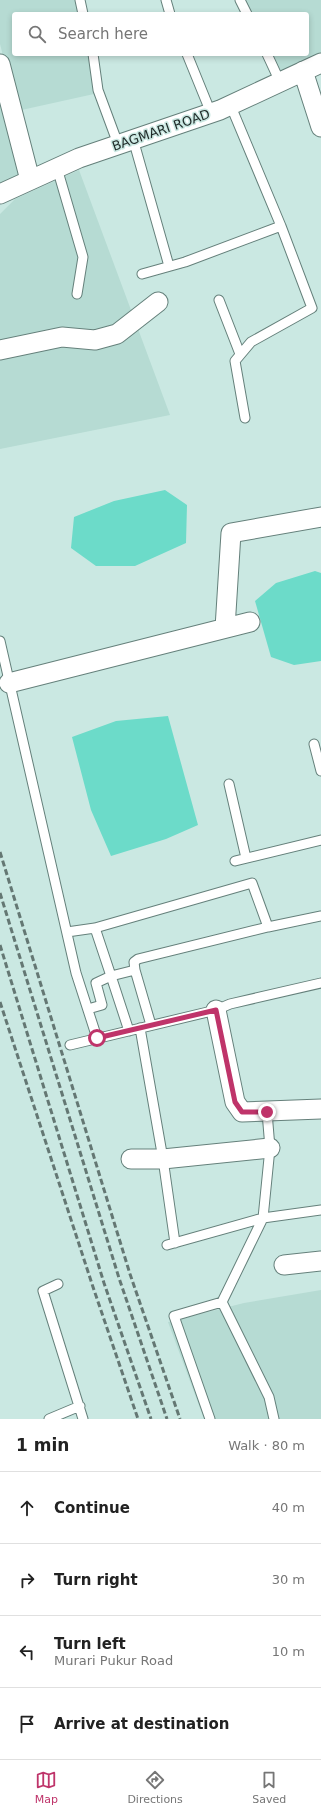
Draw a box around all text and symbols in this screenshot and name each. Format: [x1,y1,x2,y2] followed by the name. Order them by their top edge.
[12,12,309,56] search box
[26,23,48,45] icon: search
[58,25,148,43] text: Search here
[110,106,212,154] street label: BAGMARI ROAD
[88,1029,106,1047] route start
[258,1103,276,1121] route end
[16,1435,69,1455] text: 1 min
[228,1438,305,1453] text: Walk · 80 m
[16,1497,38,1519] icon: ahead
[54,1499,130,1517] text: Continue
[272,1500,305,1515] text: 40 m
[16,1569,38,1591] icon: right
[54,1571,138,1589] text: Turn right
[272,1572,305,1587] text: 30 m
[54,1635,126,1653] text: Turn left
[16,1641,38,1663] icon: left
[272,1644,305,1659] text: 10 m
[54,1653,173,1668] text: Murari Pukur Road
[16,1713,38,1735] icon: arrive
[54,1715,229,1733] text: Arrive at destination
[35,1769,58,1806] tab: Map
[127,1769,183,1806] tab: Directions
[252,1769,286,1806] tab: Saved

